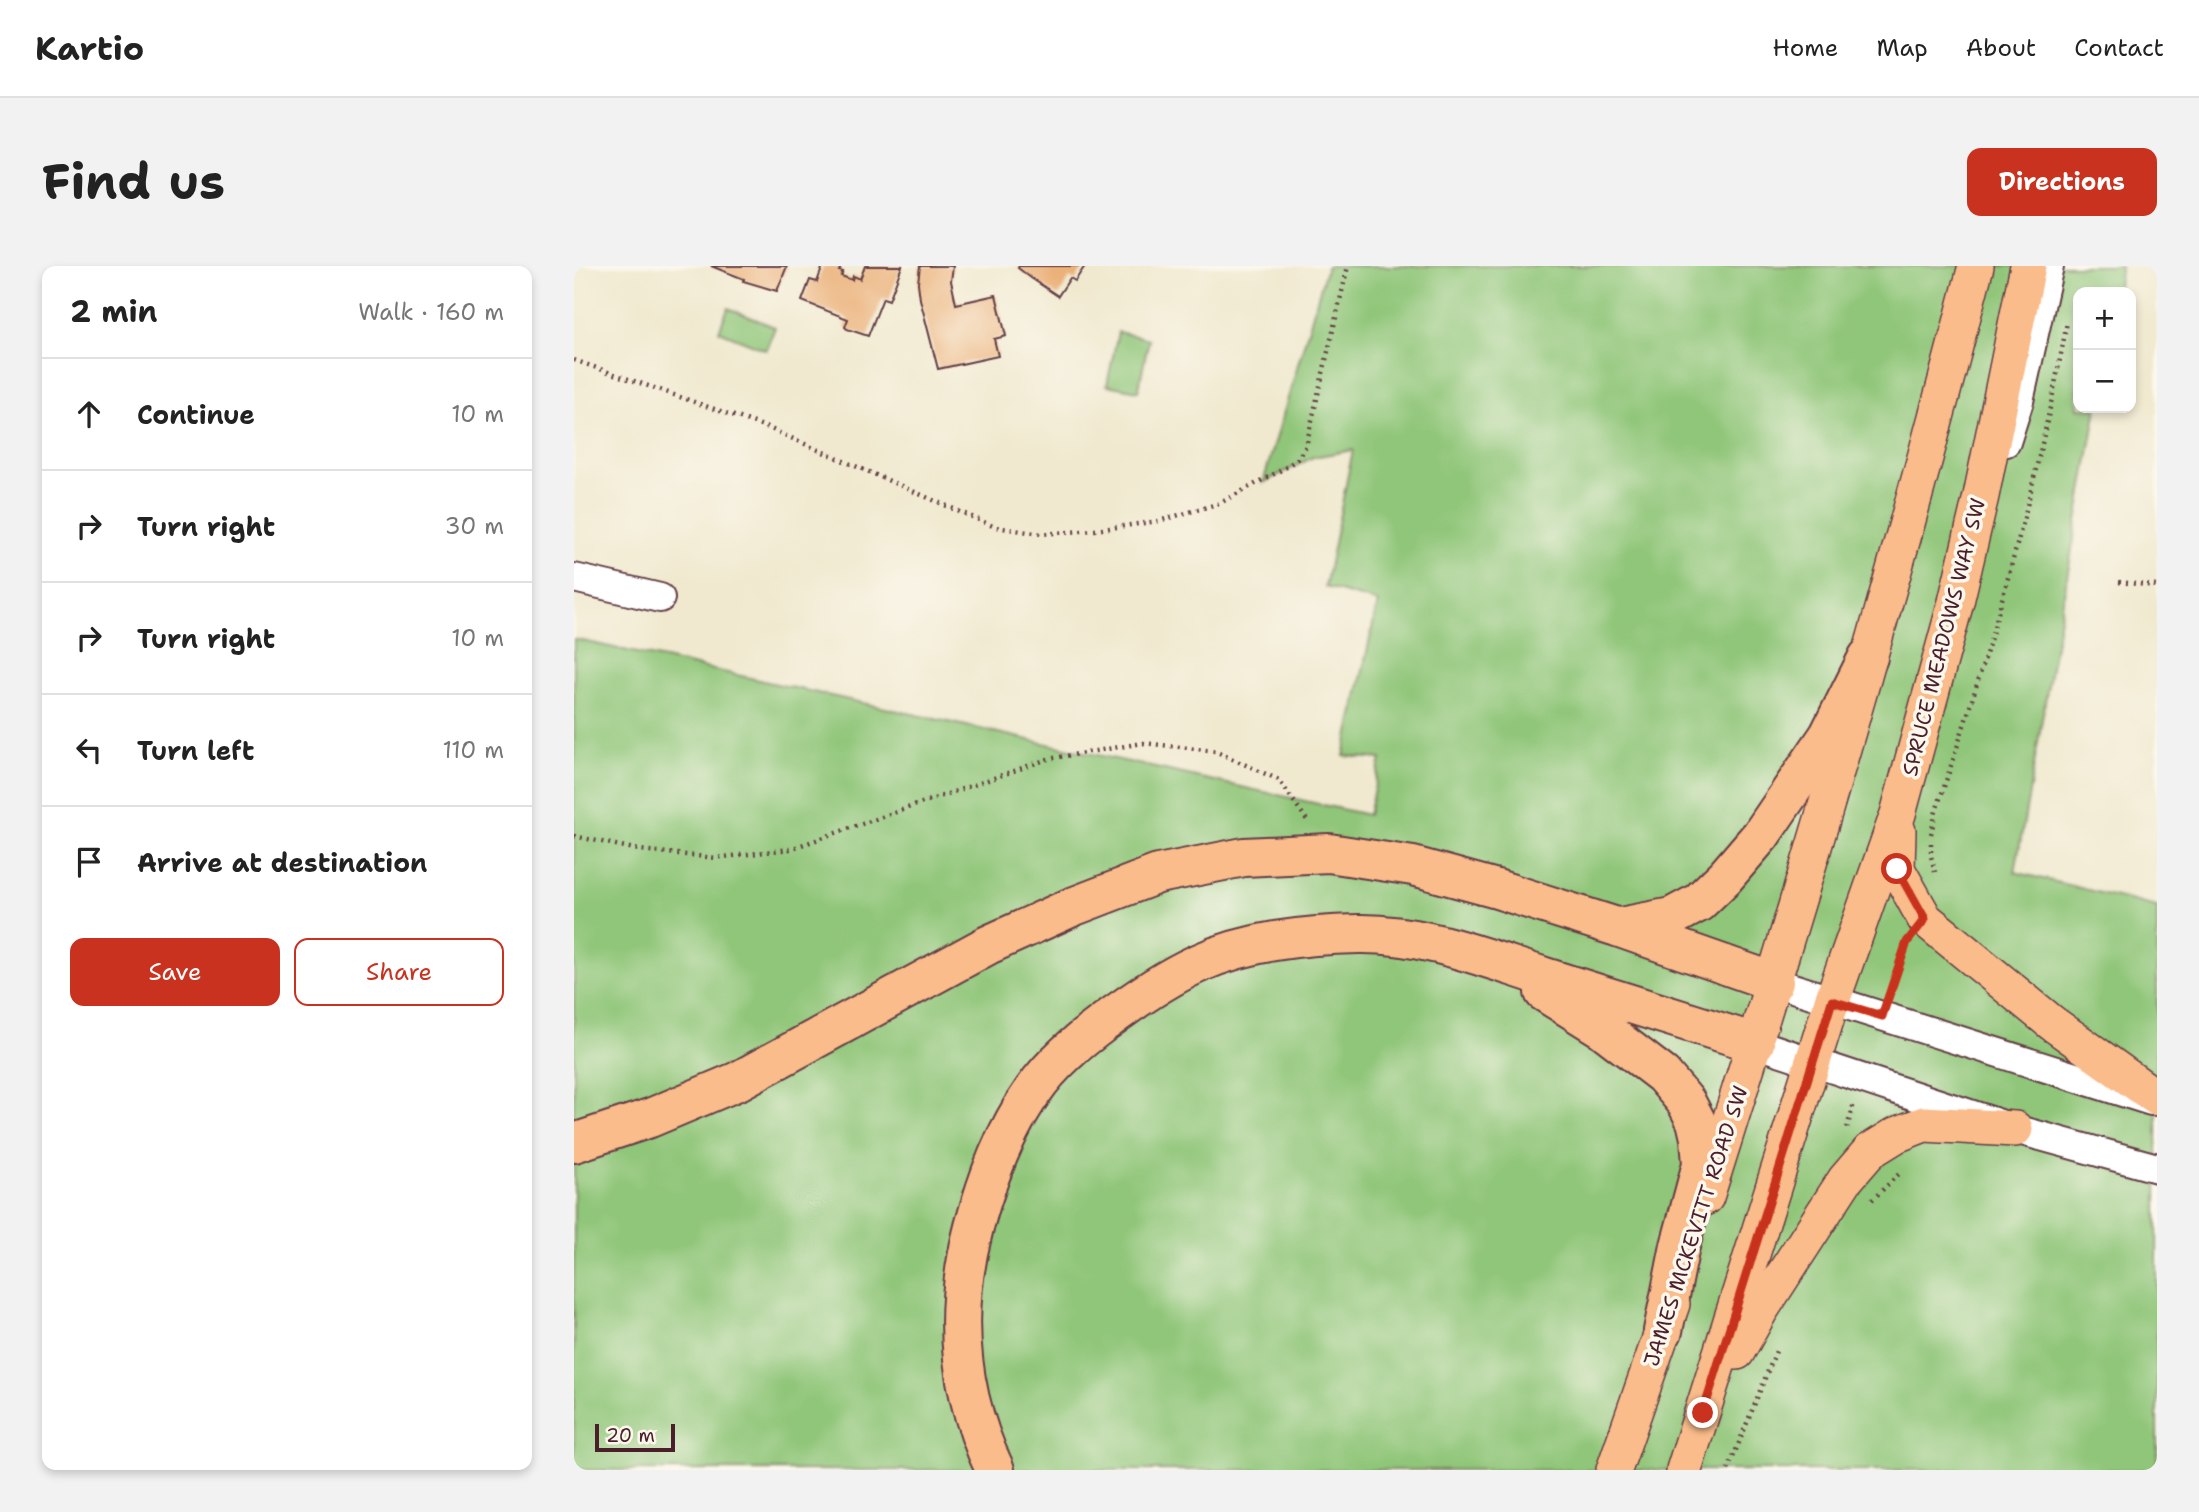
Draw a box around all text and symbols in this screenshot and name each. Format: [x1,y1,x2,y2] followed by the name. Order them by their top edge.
[35,26,144,71] text: Kartio
[1772,32,1838,64] text: Home
[1876,32,1928,64] text: Map
[1966,32,2036,64] text: About
[2074,32,2164,64] text: Contact
[1967,148,2157,216] button: Directions
[42,149,225,215] text: Find us
[2073,287,2136,413] map controls
[2073,287,2136,350] button: +
[70,291,157,332] text: 2 min
[358,297,504,327] text: Walk · 160 m
[2073,350,2136,413] button: −
[70,395,108,433] icon: ahead
[137,397,255,432] text: Continue
[451,399,504,429] text: 10 m
[1896,495,1992,779] street label: SPRUCE MEADOWS WAY SW
[70,507,108,545] icon: right
[137,509,275,544] text: Turn right
[445,511,504,541] text: 30 m
[70,619,108,657] icon: right
[137,621,275,656] text: Turn right
[451,623,504,653] text: 10 m
[70,731,108,769] icon: left
[137,733,254,768] text: Turn left
[442,735,504,765] text: 110 m
[70,843,108,881] icon: arrive
[137,845,427,880] text: Arrive at destination
[1881,853,1912,884] route start
[70,938,280,1006] button: Save
[294,938,504,1006] button: Share
[1637,1082,1755,1370] street label: JAMES MCKEVITT ROAD SW
[1687,1397,1718,1428] route end
[595,1421,676,1453] scale bar
[606,1423,655,1448] text: 20 m

